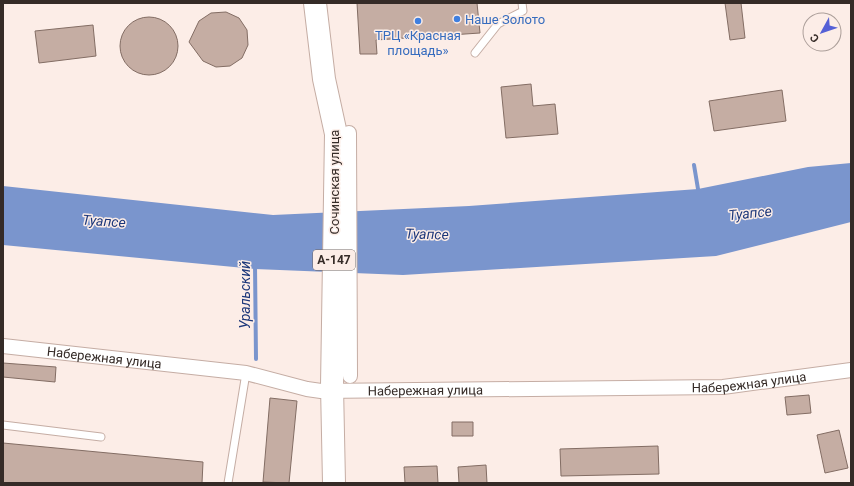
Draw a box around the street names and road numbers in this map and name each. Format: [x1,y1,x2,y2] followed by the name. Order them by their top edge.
[327,130,342,234] street label: Сочинская улица
[313,250,355,270] road number: А-147
[46,343,163,371] street label: Набережная улица
[692,369,807,395] street label: Набережная улица
[368,382,483,398] street label: Набережная улица

